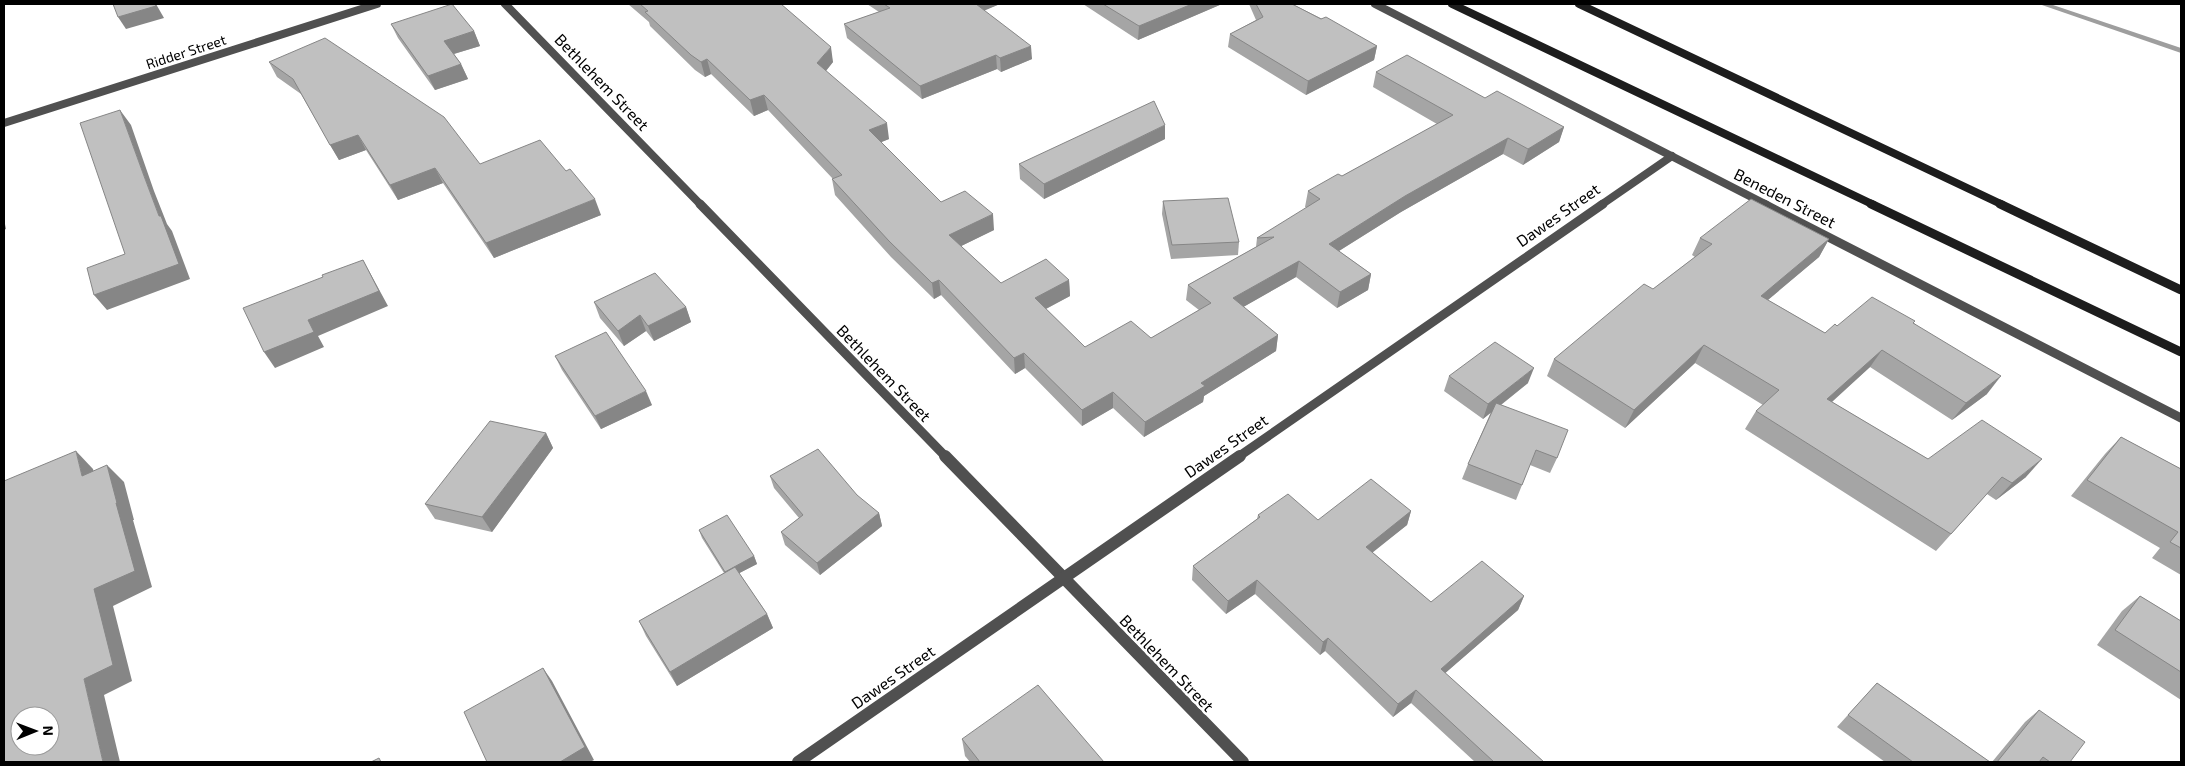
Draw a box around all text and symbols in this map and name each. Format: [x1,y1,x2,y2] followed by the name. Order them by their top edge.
[551,29,653,134] street label: Bethlehem Street
[144,31,228,72] street label: Ridder Street
[1731,164,1839,231] street label: Beneden Street
[1512,179,1603,250] street label: Dawes Street
[833,320,935,425] street label: Bethlehem Street
[1180,410,1271,481] street label: Dawes Street
[1116,610,1218,715] street label: Bethlehem Street
[847,641,938,712] street label: Dawes Street
[10,706,60,756] north arrow
[40,726,57,736] text: N

